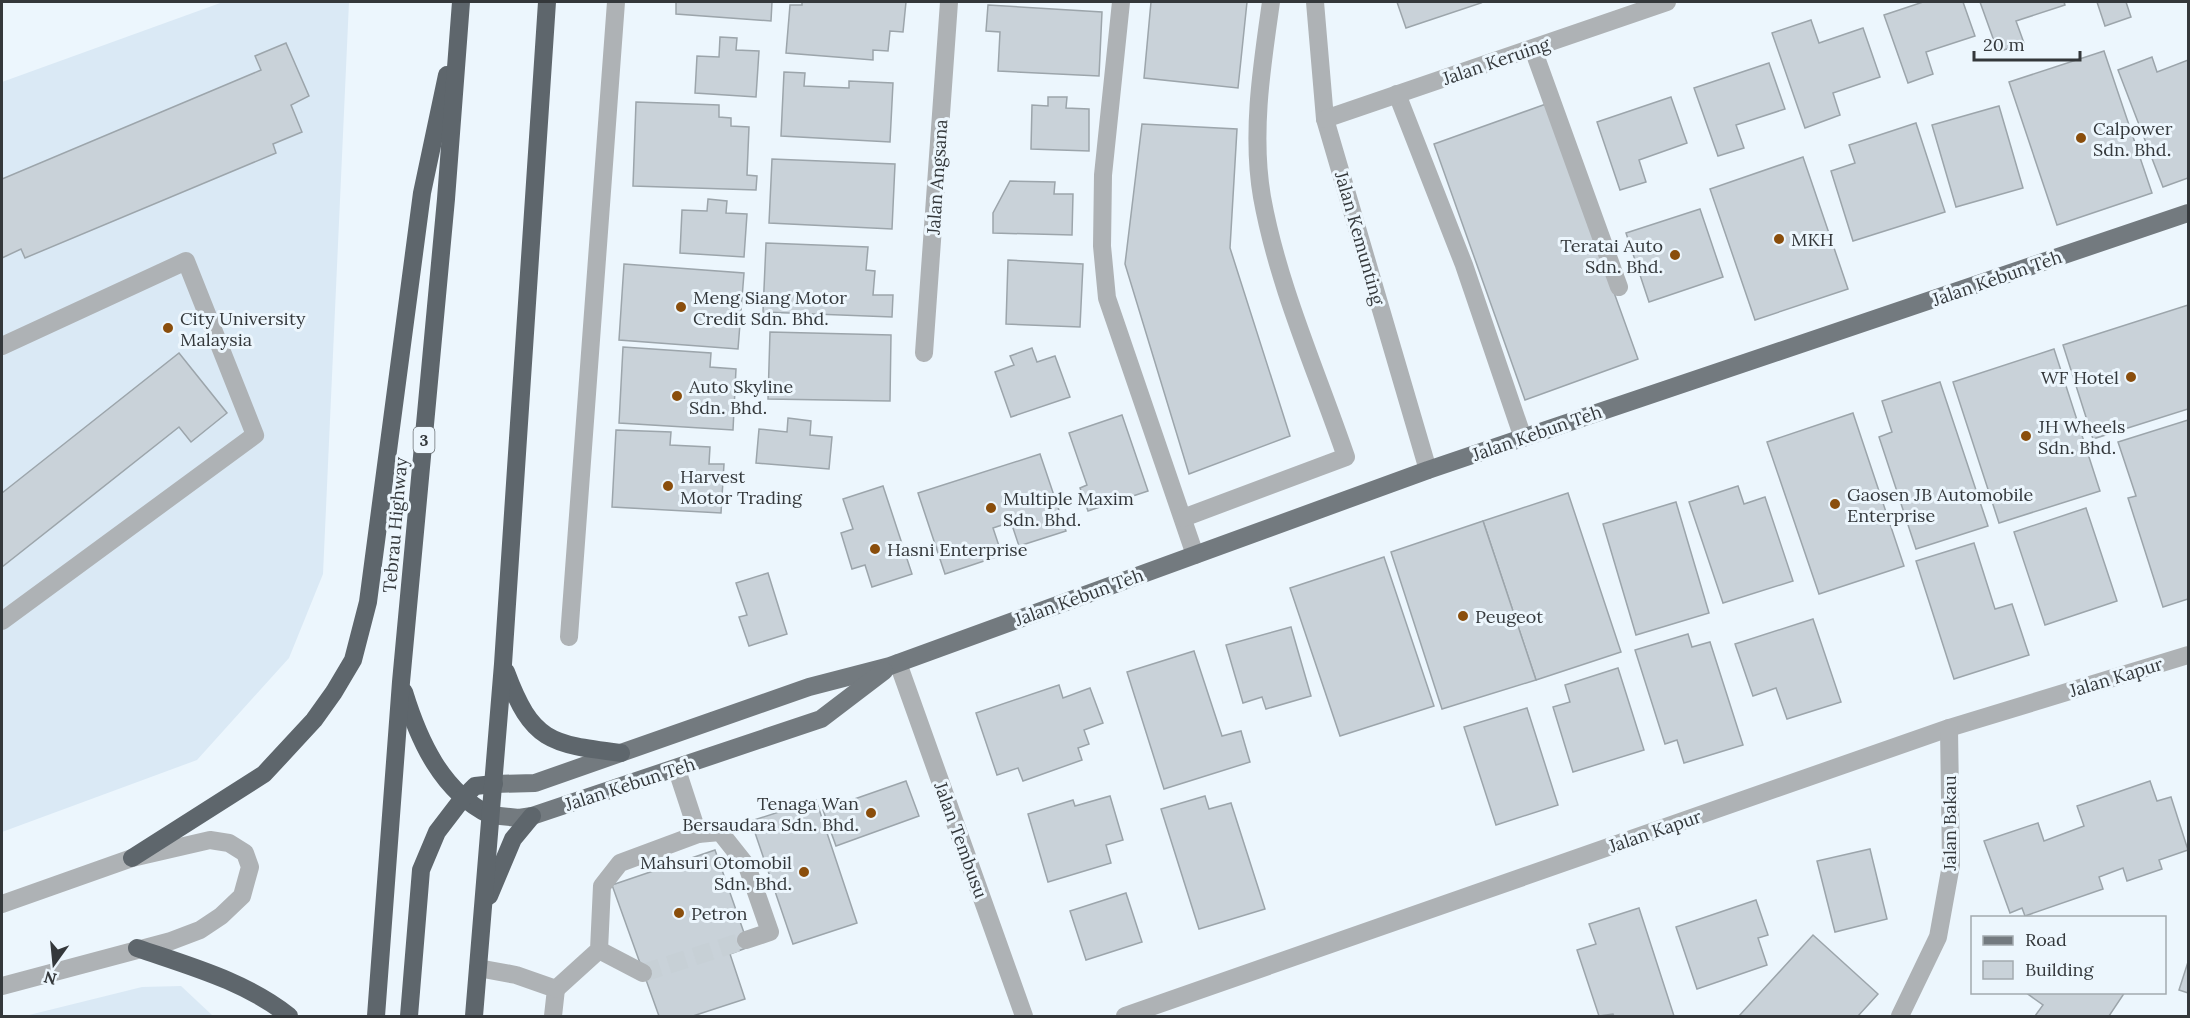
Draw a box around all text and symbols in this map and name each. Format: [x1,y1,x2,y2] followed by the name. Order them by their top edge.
[1974,24,2080,62] scale bar
[1438,32,1554,90] street label: Jalan Keruing
[1983,33,2025,56] text: 20 m
[2093,117,2173,161] place label: Calpower Sdn. Bhd.
[921,119,953,236] street label: Jalan Angsana
[2074,131,2088,145] marker: Calpower Sdn. Bhd.
[1330,168,1390,308] street label: Jalan Kemunting
[1791,228,1834,251] place label: MKH
[1772,232,1786,246] marker: MKH
[1560,234,1663,278] place label: Teratai Auto Sdn. Bhd.
[1928,245,2065,311] street label: Jalan Kebun Teh
[1668,248,1682,262] marker: Teratai Auto Sdn. Bhd.
[693,286,847,330] place label: Meng Siang Motor Credit Sdn. Bhd.
[674,300,688,314] marker: Meng Siang Motor Credit Sdn. Bhd.
[180,307,306,351] place label: City University Malaysia
[161,321,175,335] marker: City University Malaysia
[2041,366,2119,389] place label: WF Hotel
[2124,370,2138,384] marker: WF Hotel
[688,375,793,419] place label: Auto Skyline Sdn. Bhd.
[670,389,684,403] marker: Auto Skyline Sdn. Bhd.
[1468,400,1605,466] street label: Jalan Kebun Teh
[2037,415,2125,459] place label: JH Wheels Sdn. Bhd.
[414,427,434,453] road number: 3
[2019,429,2033,443] marker: JH Wheels Sdn. Bhd.
[378,456,412,594] street label: Tebrau Highway
[680,465,803,509] place label: Harvest Motor Trading
[661,479,675,493] marker: Harvest Motor Trading
[1847,483,2033,527] place label: Gaosen JB Automobile Enterprise
[1003,487,1134,531] place label: Multiple Maxim Sdn. Bhd.
[1828,497,1842,511] marker: Gaosen JB Automobile Enterprise
[984,501,998,515] marker: Multiple Maxim Sdn. Bhd.
[887,538,1028,561] place label: Hasni Enterprise
[868,542,882,556] marker: Hasni Enterprise
[1010,563,1147,631] street label: Jalan Kebun Teh
[1475,605,1543,628] place label: Peugeot
[1456,609,1470,623] marker: Peugeot
[2066,652,2166,702] street label: Jalan Kapur
[561,752,698,816] street label: Jalan Kebun Teh
[1938,775,1961,872] street label: Jalan Bakau
[929,778,993,902] street label: Jalan Tembusu
[682,792,859,836] place label: Tenaga Wan Bersaudara Sdn. Bhd.
[1605,804,1705,858] street label: Jalan Kapur
[864,806,878,820] marker: Tenaga Wan Bersaudara Sdn. Bhd.
[640,851,792,895] place label: Mahsuri Otomobil Sdn. Bhd.
[797,865,811,879] marker: Mahsuri Otomobil Sdn. Bhd.
[691,902,748,925] place label: Petron
[672,906,686,920] marker: Petron
[1971,916,2166,994] legend
[2025,928,2067,951] text: Road
[24,934,84,994] north arrow
[2025,958,2095,981] text: Building
[42,967,59,990] text: N

